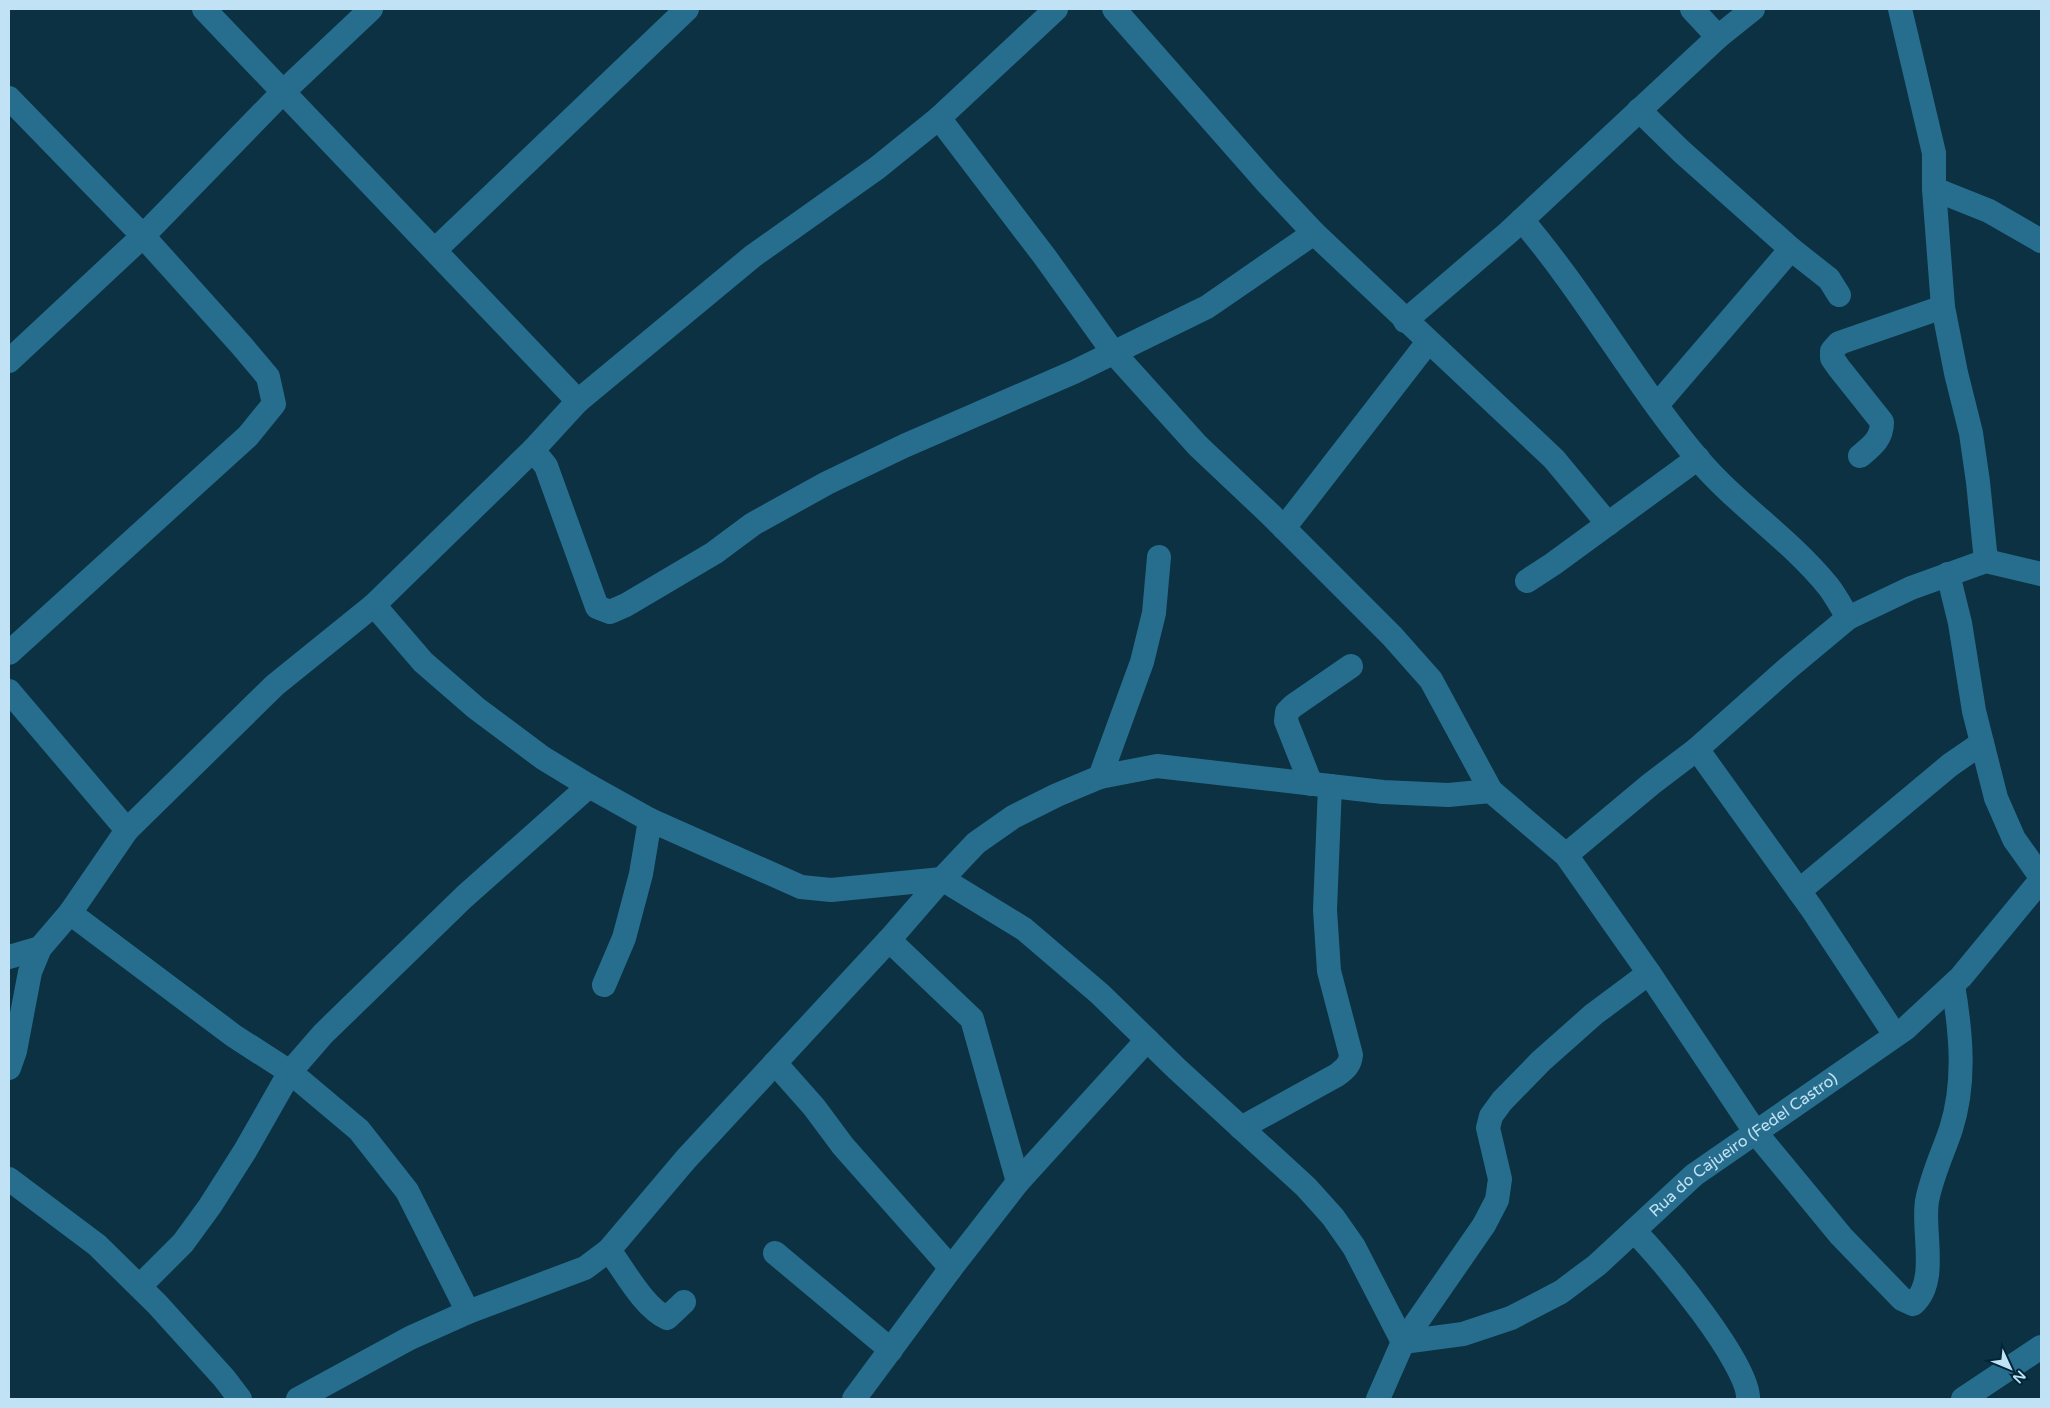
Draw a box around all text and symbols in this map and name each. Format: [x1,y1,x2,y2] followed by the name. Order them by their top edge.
[1645,1069,1842,1222] street label: Rua do Cajueiro (Fedel Castro)
[1985,1343,2035,1393] north arrow
[2009,1367,2029,1387] text: N

